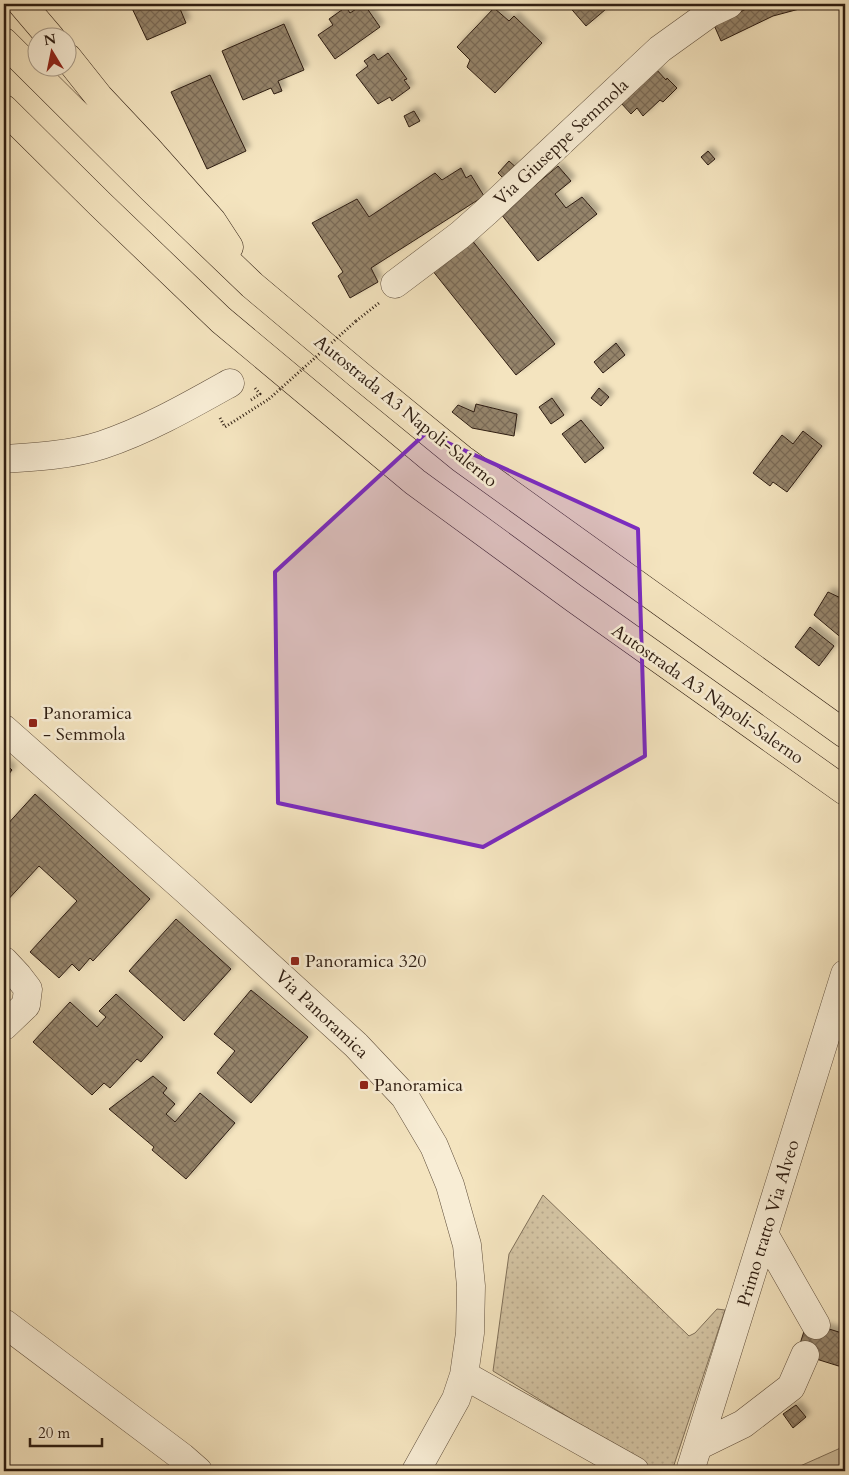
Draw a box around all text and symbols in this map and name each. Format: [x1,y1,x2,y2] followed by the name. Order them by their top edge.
[28,28,78,78] north arrow
[42,29,57,50] text: N
[488,73,634,212] street label: Via Giuseppe Semmola
[309,329,503,493] street label: Autostrada A3 Napoli-Salerno
[607,618,809,771] street label: Autostrada A3 Napoli-Salerno
[43,701,132,747] place label: Panoramica - Semmola
[27,717,39,729] marker: Panoramica - Semmola
[305,949,427,974] place label: Panoramica 320
[289,955,301,967] marker: Panoramica 320
[269,964,374,1065] street label: Via Panoramica
[374,1073,463,1098] place label: Panoramica
[358,1079,370,1091] marker: Panoramica
[731,1136,806,1310] street label: Primo tratto Via Alveo
[30,1415,102,1447] scale bar
[38,1423,70,1443] text: 20 m

